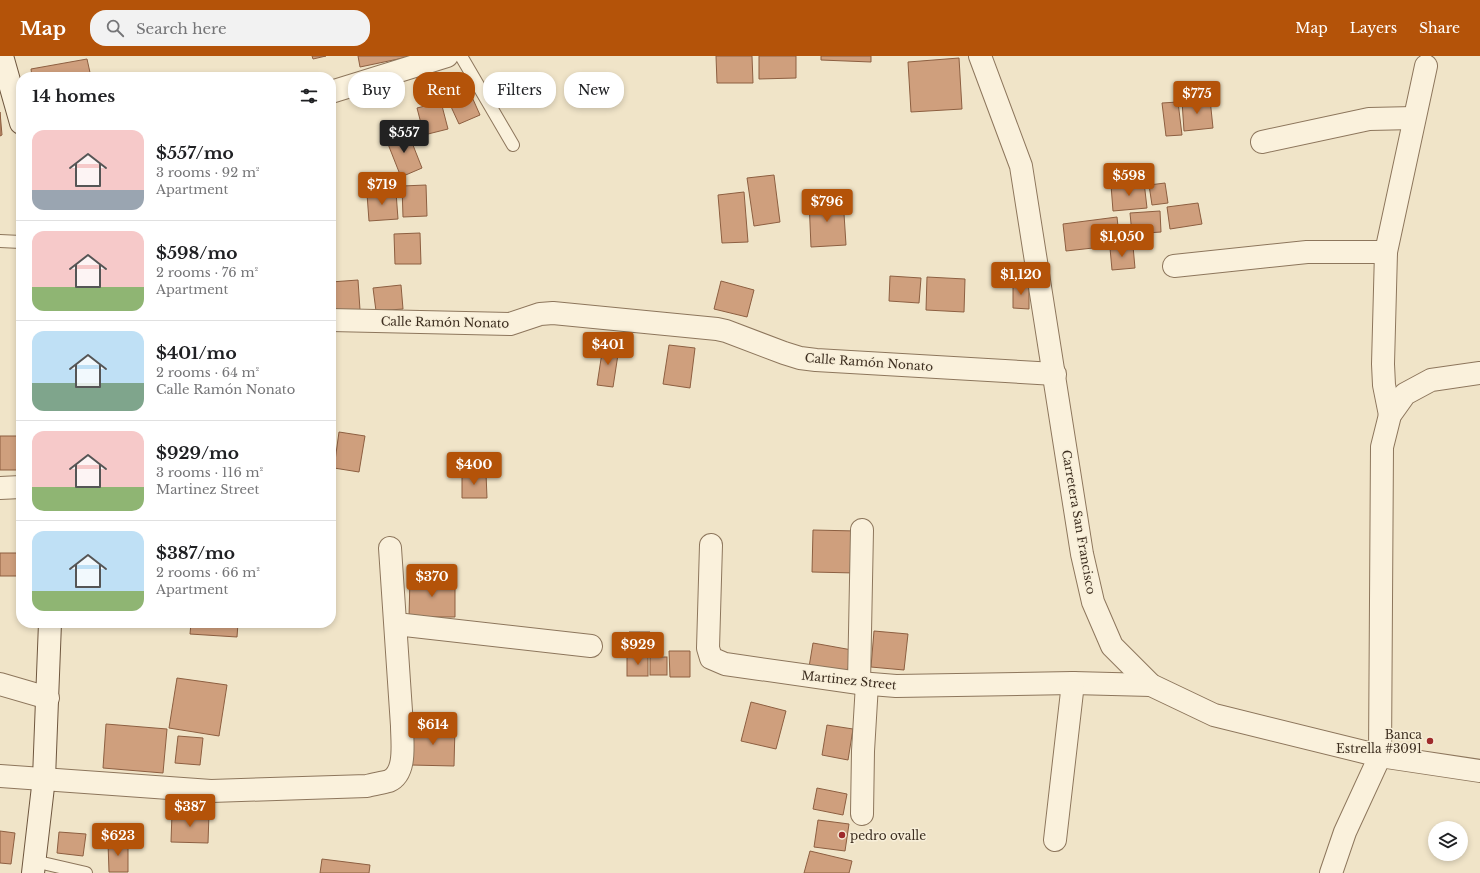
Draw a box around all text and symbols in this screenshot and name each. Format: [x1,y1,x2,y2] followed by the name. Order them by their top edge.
[90,10,370,46] search box
[20,17,66,40] text: Map
[104,17,126,39] icon: search
[136,19,227,38] text: Search here
[1295,19,1328,37] text: Map
[1350,19,1397,37] text: Layers
[1419,19,1460,37] text: Share
[348,72,405,108] chip: Buy
[413,72,475,108] chip: Rent
[483,72,556,108] chip: Filters
[564,72,624,108] chip: New
[1173,81,1221,115] pin: $775
[298,85,320,107] icon: filters
[1182,85,1212,102] text: $775
[32,86,115,107] text: 14 homes
[380,120,428,154] pin: $557
[389,124,419,141] text: $557
[156,143,234,164] text: $557/mo
[64,146,112,194] icon: home
[1105,163,1153,197] pin: $598
[156,164,260,181] text: 3 rooms · 92 m²
[1112,167,1146,184] text: $598
[358,172,406,206] pin: $719
[367,176,397,193] text: $719
[156,181,228,198] text: Apartment
[803,189,851,223] pin: $796
[811,193,843,210] text: $796
[1089,224,1155,258] pin: $1,050
[1100,228,1144,245] text: $1,050
[156,243,237,264] text: $598/mo
[64,247,112,295] icon: home
[988,262,1054,296] pin: $1,120
[156,264,258,281] text: 2 rooms · 76 m²
[1000,266,1042,283] text: $1,120
[156,281,228,298] text: Apartment
[381,313,510,331] street label: Calle Ramón Nonato
[584,332,632,366] pin: $401
[592,336,624,353] text: $401
[156,343,237,364] text: $401/mo
[64,347,112,395] icon: home
[804,350,934,374] street label: Calle Ramón Nonato
[156,364,259,381] text: 2 rooms · 64 m²
[156,381,295,398] text: Calle Ramón Nonato
[156,443,239,464] text: $929/mo
[64,447,112,495] icon: home
[1059,449,1099,596] street label: Carretera San Francisco
[450,452,498,486] pin: $400
[456,456,492,473] text: $400
[156,464,263,481] text: 3 rooms · 116 m²
[156,481,259,498] text: Martinez Street
[156,543,235,564] text: $387/mo
[64,547,112,595] icon: home
[156,564,260,581] text: 2 rooms · 66 m²
[408,564,456,598] pin: $370
[415,568,449,585] text: $370
[156,581,228,598] text: Apartment
[614,632,662,666] pin: $929
[621,636,655,653] text: $929
[801,668,898,692] street label: Martinez Street
[409,712,457,746] pin: $614
[417,716,449,733] text: $614
[1336,727,1422,756] place label: Banca Estrella #3091
[1425,736,1435,746] marker: Banca Estrella #3091
[166,794,214,828] pin: $387
[174,798,206,815] text: $387
[1428,821,1468,861] map controls
[1428,821,1468,861] button: layers
[94,823,142,857] pin: $623
[101,827,135,844] text: $623
[850,828,926,843] place label: pedro ovalle
[837,830,847,840] marker: pedro ovalle

